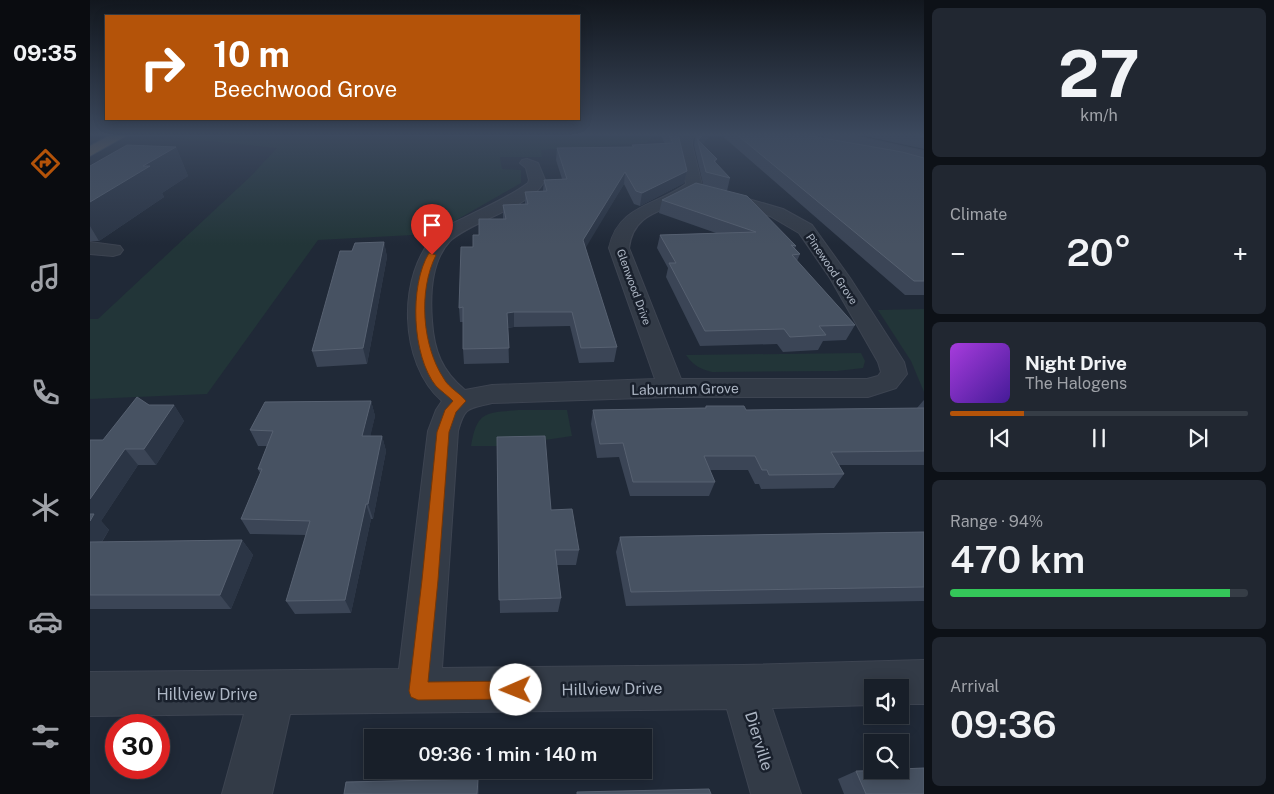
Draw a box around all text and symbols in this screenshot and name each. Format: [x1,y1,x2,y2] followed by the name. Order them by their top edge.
[213,34,290,75] text: 10 m
[130,35,195,100] icon: right
[1058,35,1140,112] text: 27
[13,40,77,66] text: 09:35
[213,76,397,102] text: Beechwood Grove
[1080,106,1118,125] text: km/h
[28,146,63,181] icon: directions
[411,204,453,255] pin
[950,205,1007,224] text: Climate
[418,211,446,239] icon: arrive
[1066,230,1132,275] text: 20°
[804,231,860,307] street label: Pinewood Grove
[950,237,966,270] text: −
[1232,237,1248,270] text: +
[615,247,653,327] street label: Glenwood Drive
[28,260,63,295] icon: music
[1025,352,1127,374] text: Night Drive
[1025,374,1127,393] text: The Halogens
[28,375,63,410] icon: phone
[631,380,739,398] street label: Laburnum Grove
[986,424,1014,452] icon: previous
[1085,424,1113,452] icon: pause
[1184,424,1212,452] icon: next
[28,490,63,525] icon: climate
[950,512,1043,531] text: Range · 94%
[950,537,1085,582] text: 470 km
[28,604,63,639] icon: car
[489,663,541,715] position arrow
[950,677,999,696] text: Arrival
[561,679,663,699] street label: Hillview Drive
[864,679,909,779] map controls
[864,679,909,724] button: sound
[156,685,258,704] street label: Hillview Drive
[950,702,1057,747] text: 09:36
[741,709,777,773] street label: Dierville
[105,714,170,779] speed limit sign: 30
[28,719,63,754] icon: filters
[864,734,909,779] button: search
[419,743,597,765] text: 09:36 · 1 min · 140 m

